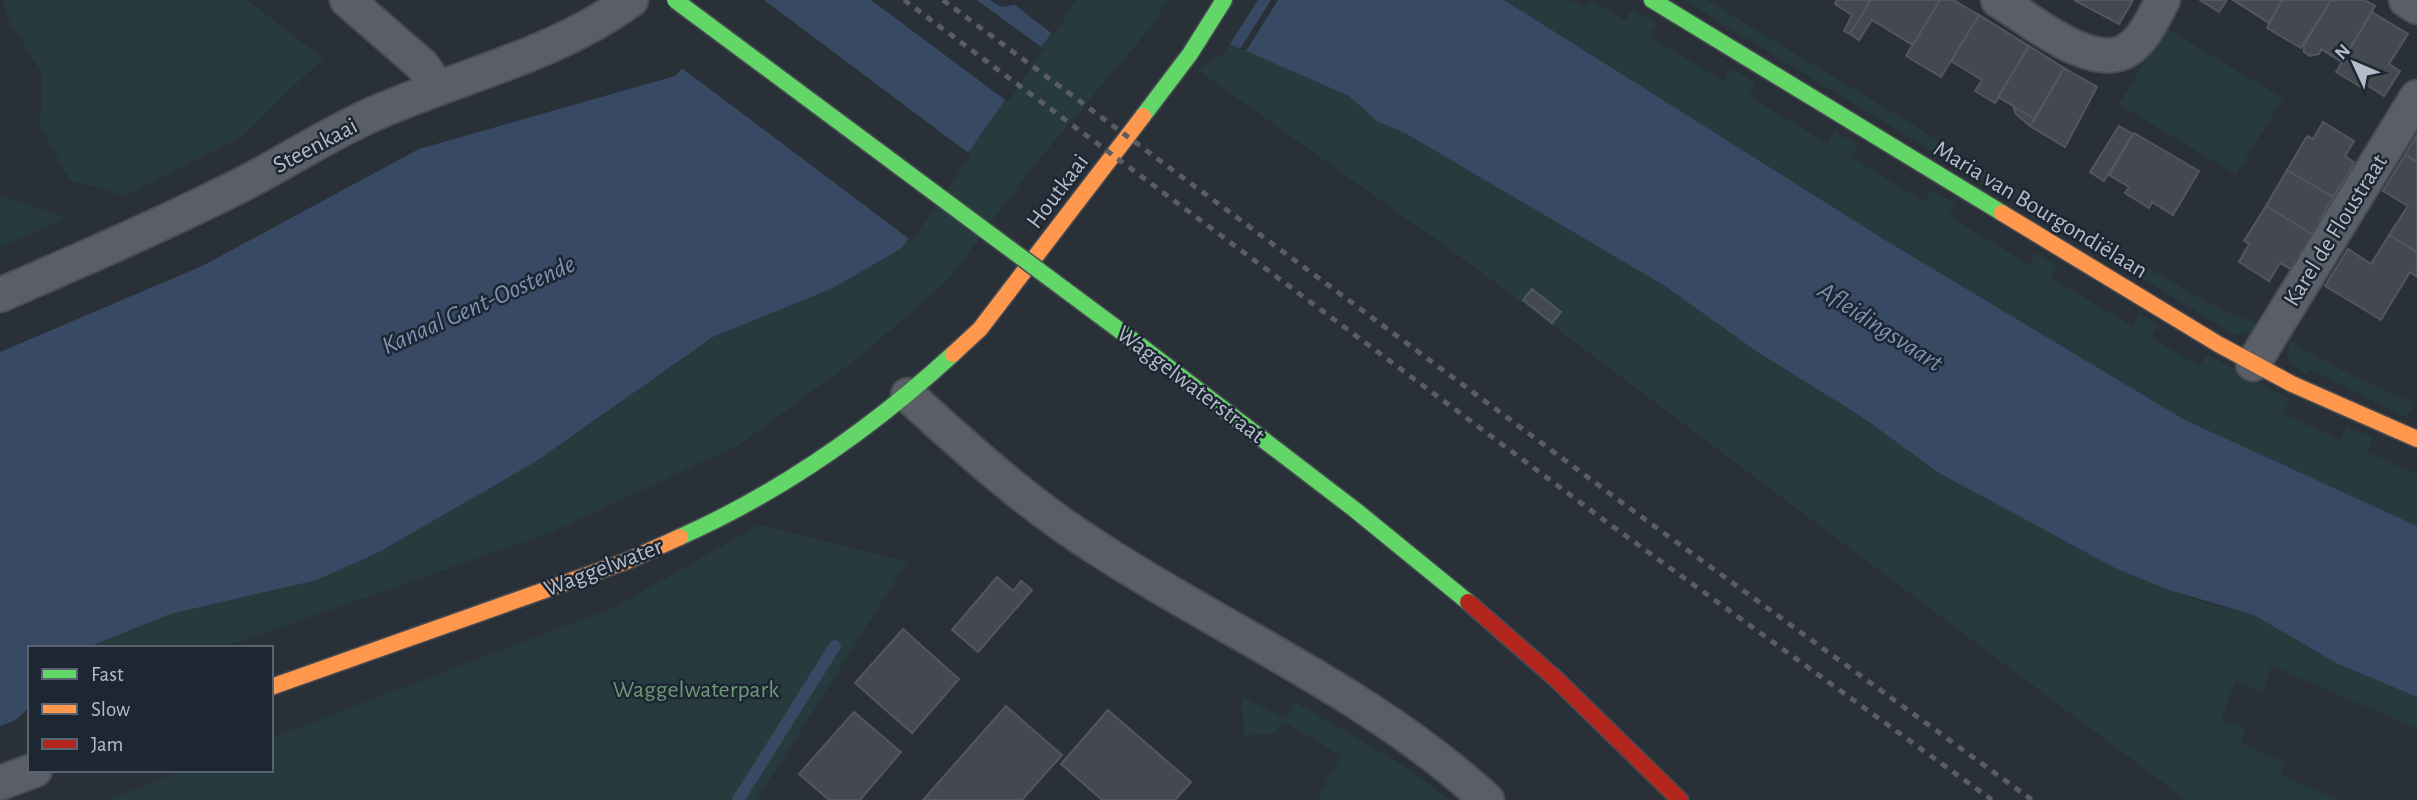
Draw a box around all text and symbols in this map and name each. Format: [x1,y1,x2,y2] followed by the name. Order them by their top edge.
[2319,28,2389,98] north arrow
[2331,41,2354,64] text: N
[269,114,362,178] street label: Steenkaai
[1930,137,2151,283] street label: Maria van Bourgondiëlaan
[1022,150,1093,233] street label: Houtkaai
[2280,150,2392,311] street label: Karel de Floustraat
[378,251,579,359] water label: Kanaal Gent-Oostende
[1813,277,1948,377] water label: Afleidingsvaart
[1112,322,1269,448] street label: Waggelwaterstraat
[541,534,666,601] street label: Waggelwater
[28,646,273,772] legend
[91,664,124,685] text: Fast
[613,678,779,702] park label: Waggelwaterpark
[91,699,130,720] text: Slow
[91,734,123,755] text: Jam

